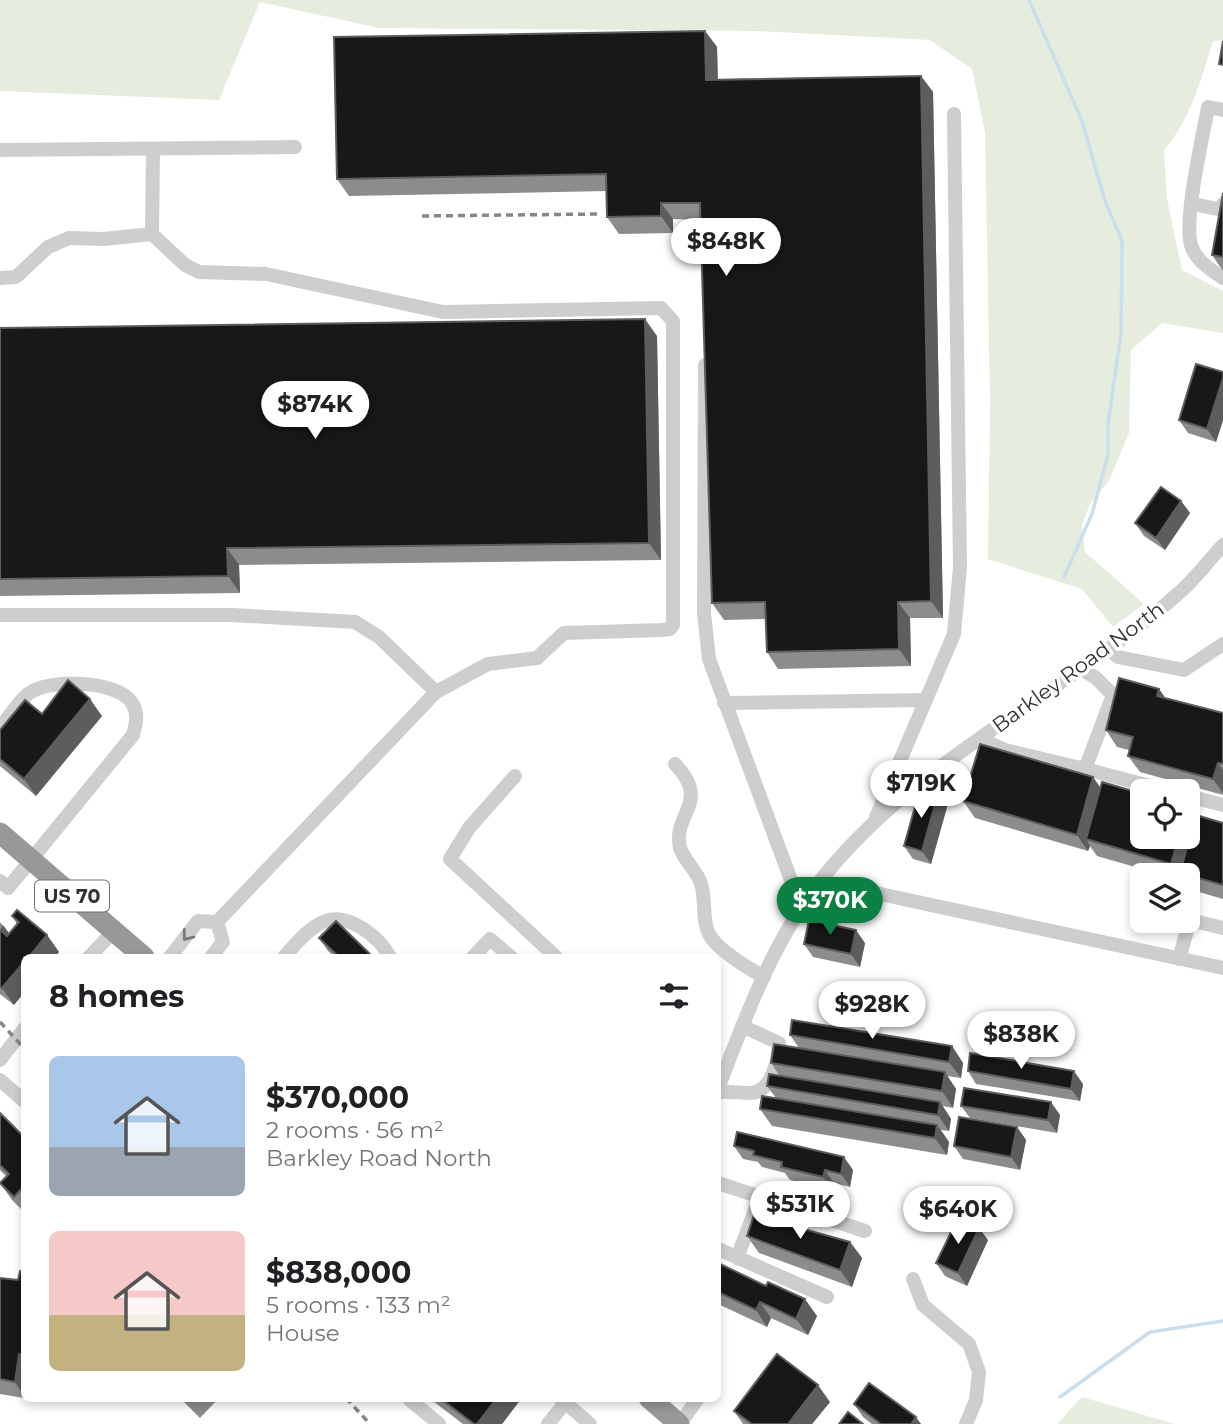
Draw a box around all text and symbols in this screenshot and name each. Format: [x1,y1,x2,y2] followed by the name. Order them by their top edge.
[677,218,775,278] pin: $848K
[687,227,765,255] text: $848K
[266,382,364,441] pin: $874K
[277,390,353,418] text: $874K
[987,596,1169,738] street label: Barkley Road North
[872,760,970,820] pin: $719K
[886,769,956,797] text: $719K
[1130,779,1200,933] map controls
[1130,779,1200,849] button: locate
[1130,863,1200,933] button: layers
[781,878,879,937] pin: $370K
[35,880,109,912] road number: US 70
[793,886,867,914] text: $370K
[183,927,195,940] one-way arrow
[655,977,693,1015] icon: filters
[49,978,184,1015] text: 8 homes
[823,982,921,1041] pin: $928K
[835,990,909,1018] text: $928K
[972,1012,1070,1071] pin: $838K
[983,1020,1059,1048] text: $838K
[266,1079,409,1116] text: $370,000
[105,1084,189,1168] icon: home
[266,1116,444,1144] text: 2 rooms · 56 m²
[266,1144,492,1172] text: Barkley Road North
[751,1182,849,1241] pin: $531K
[909,1186,1007,1246] pin: $640K
[766,1190,834,1218] text: $531K
[919,1195,997,1223] text: $640K
[266,1254,411,1291] text: $838,000
[105,1259,189,1343] icon: home
[266,1291,451,1319] text: 5 rooms · 133 m²
[266,1319,340,1347] text: House

